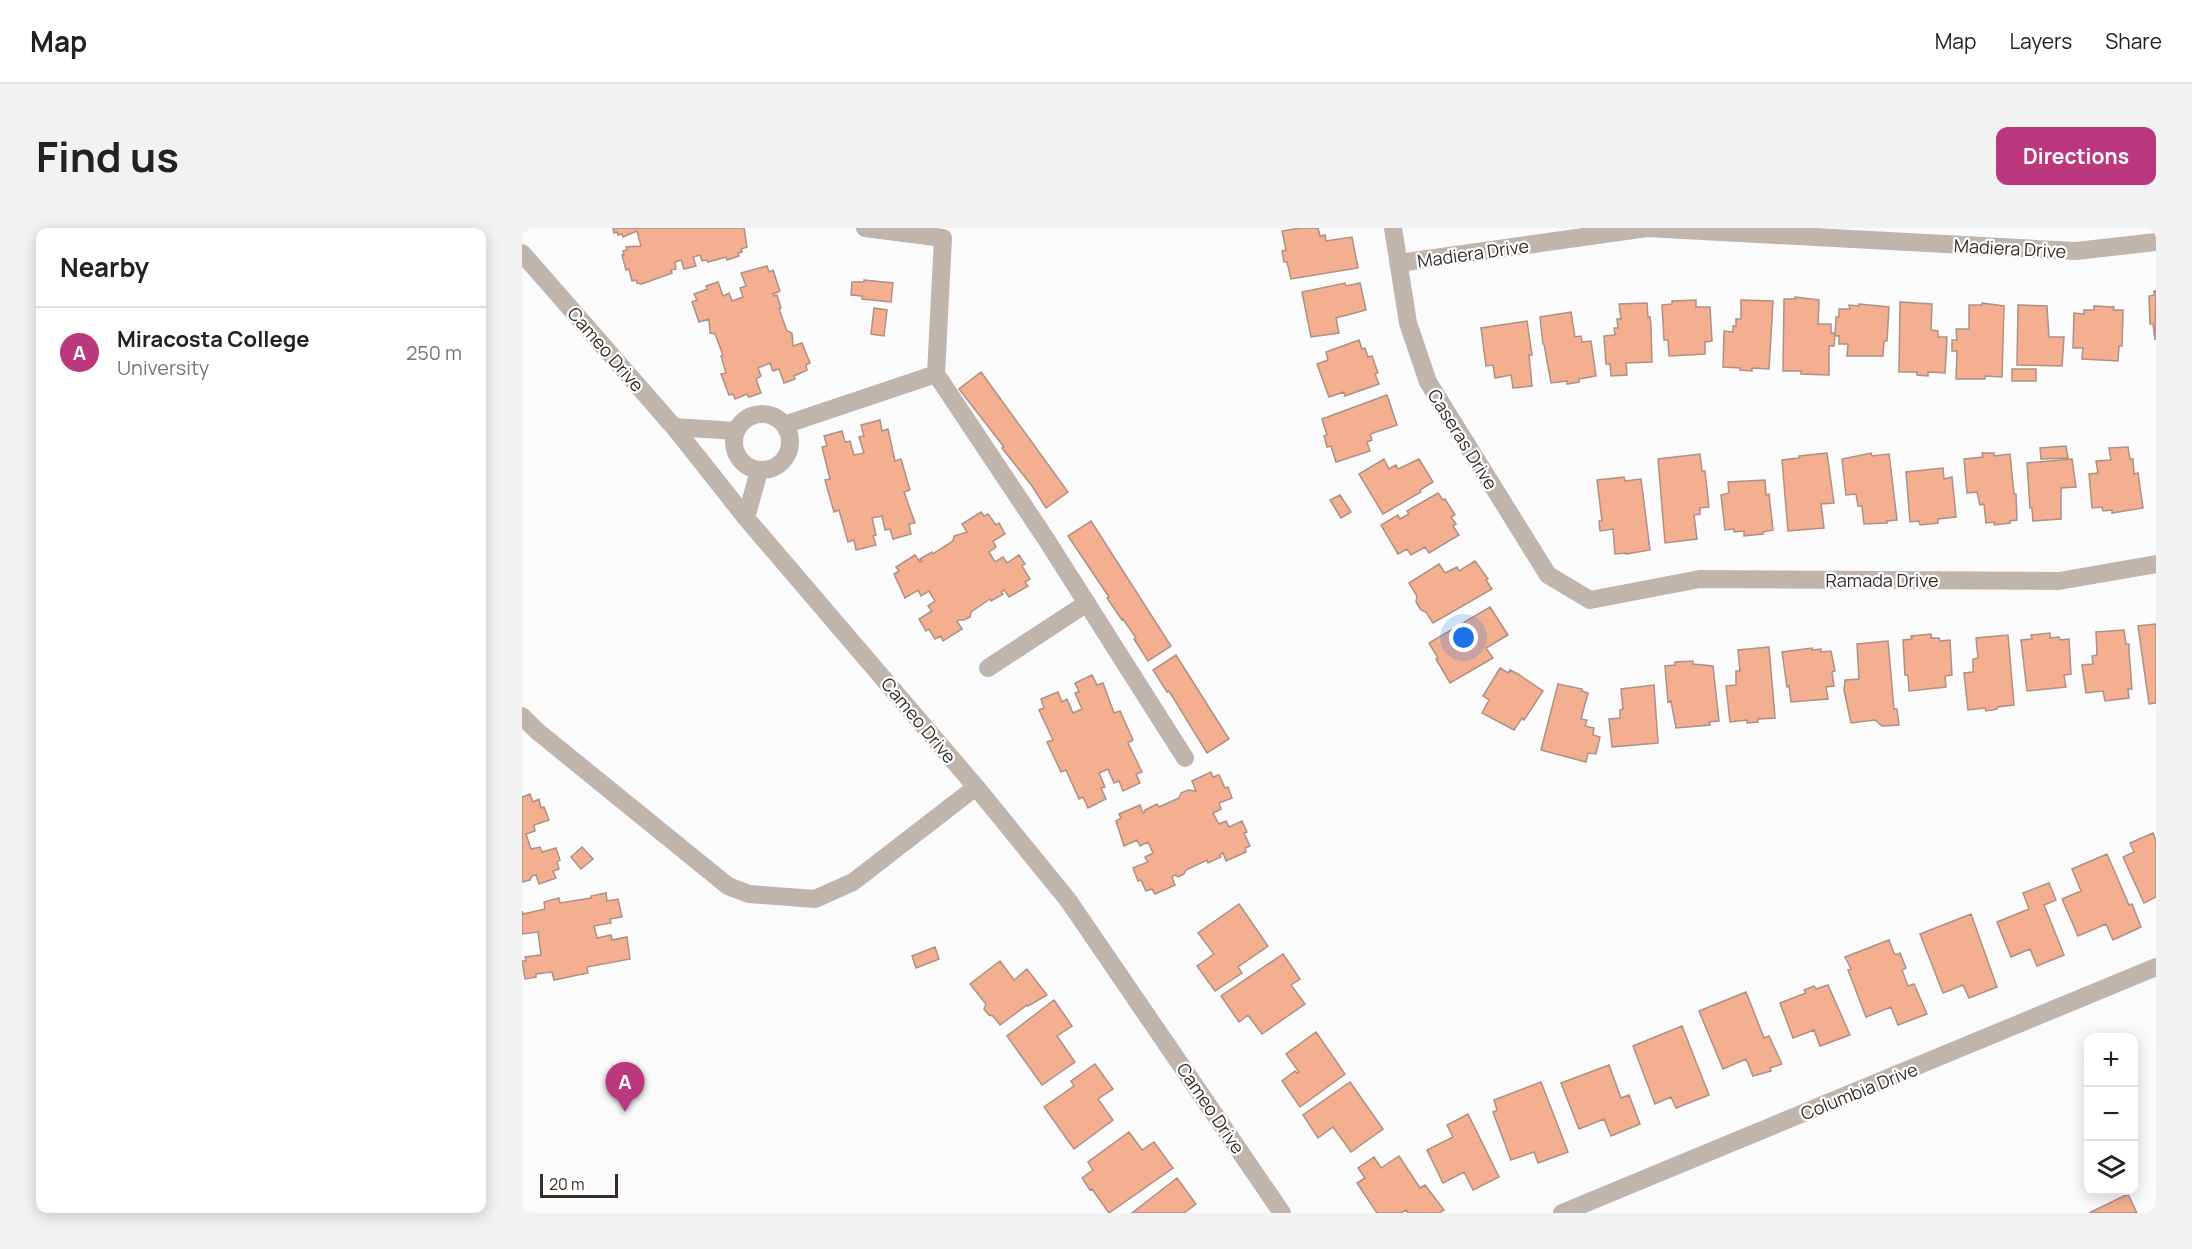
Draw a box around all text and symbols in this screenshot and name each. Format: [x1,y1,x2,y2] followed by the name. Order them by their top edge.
[30,22,87,60] text: Map
[1935,27,1976,55] text: Map
[2009,27,2072,55] text: Layers
[2105,27,2162,55] text: Share
[36,127,179,185] text: Find us
[1996,127,2156,185] button: Directions
[1416,233,1530,273] street label: Madiera Drive
[1953,233,2067,263] street label: Madiera Drive
[60,249,149,285] text: Nearby
[563,302,649,396] street label: Cameo Drive
[117,324,310,354] text: Miracosta College
[73,339,86,366] text: A
[406,339,462,366] text: 250 m
[117,354,209,381] text: University
[1423,384,1503,494] street label: Caseras Drive
[1826,568,1938,592] street label: Ramada Drive
[1449,623,1478,652] your location
[876,672,962,768] street label: Cameo Drive
[2084,1033,2138,1195] map controls
[2084,1033,2138,1087] button: +
[1797,1057,1921,1125] street label: Columbia Drive
[1172,1058,1250,1158] street label: Cameo Drive
[606,1062,644,1112] pin: A
[2084,1087,2138,1141] button: −
[2084,1141,2138,1195] button: layers
[540,1171,618,1198] scale bar
[549,1173,585,1195] text: 20 m

